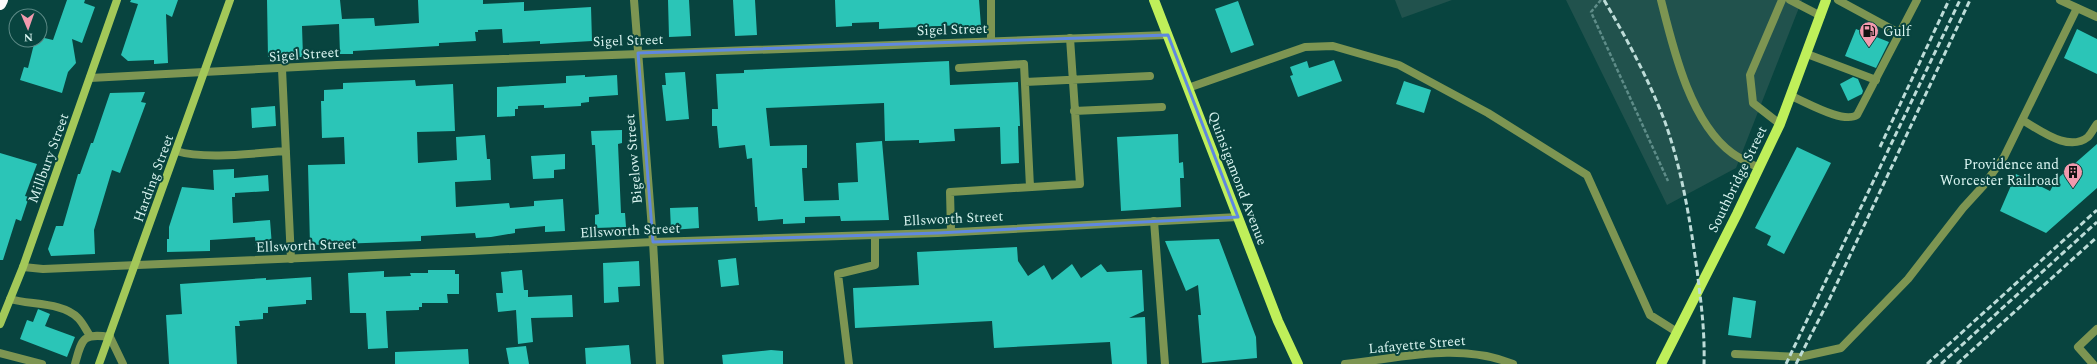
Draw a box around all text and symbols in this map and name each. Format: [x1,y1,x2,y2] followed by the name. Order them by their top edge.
[8,8,48,48] north arrow
[916,18,988,41] street label: Sigel Street
[1858,20,1880,48] fuel station icon: Gulf
[1883,21,1912,42] place label: Gulf
[24,29,33,46] text: N
[592,29,664,52] street label: Sigel Street
[268,42,340,67] street label: Sigel Street
[1202,108,1273,248] street label: Quinsigamond Avenue
[22,110,74,206] street label: Millbury Street
[619,113,648,205] street label: Bigelow Street
[1703,122,1772,236] street label: Southbridge Street
[128,131,179,225] street label: Harding Street
[1940,154,2059,191] place label: Providence and Worcester Railroad
[2062,161,2084,189] building icon: Providence and Worcester Railroad
[902,205,1004,232] street label: Ellsworth Street
[579,217,681,244] street label: Ellsworth Street
[255,233,357,258] street label: Ellsworth Street
[1368,330,1467,359] street label: Lafayette Street

